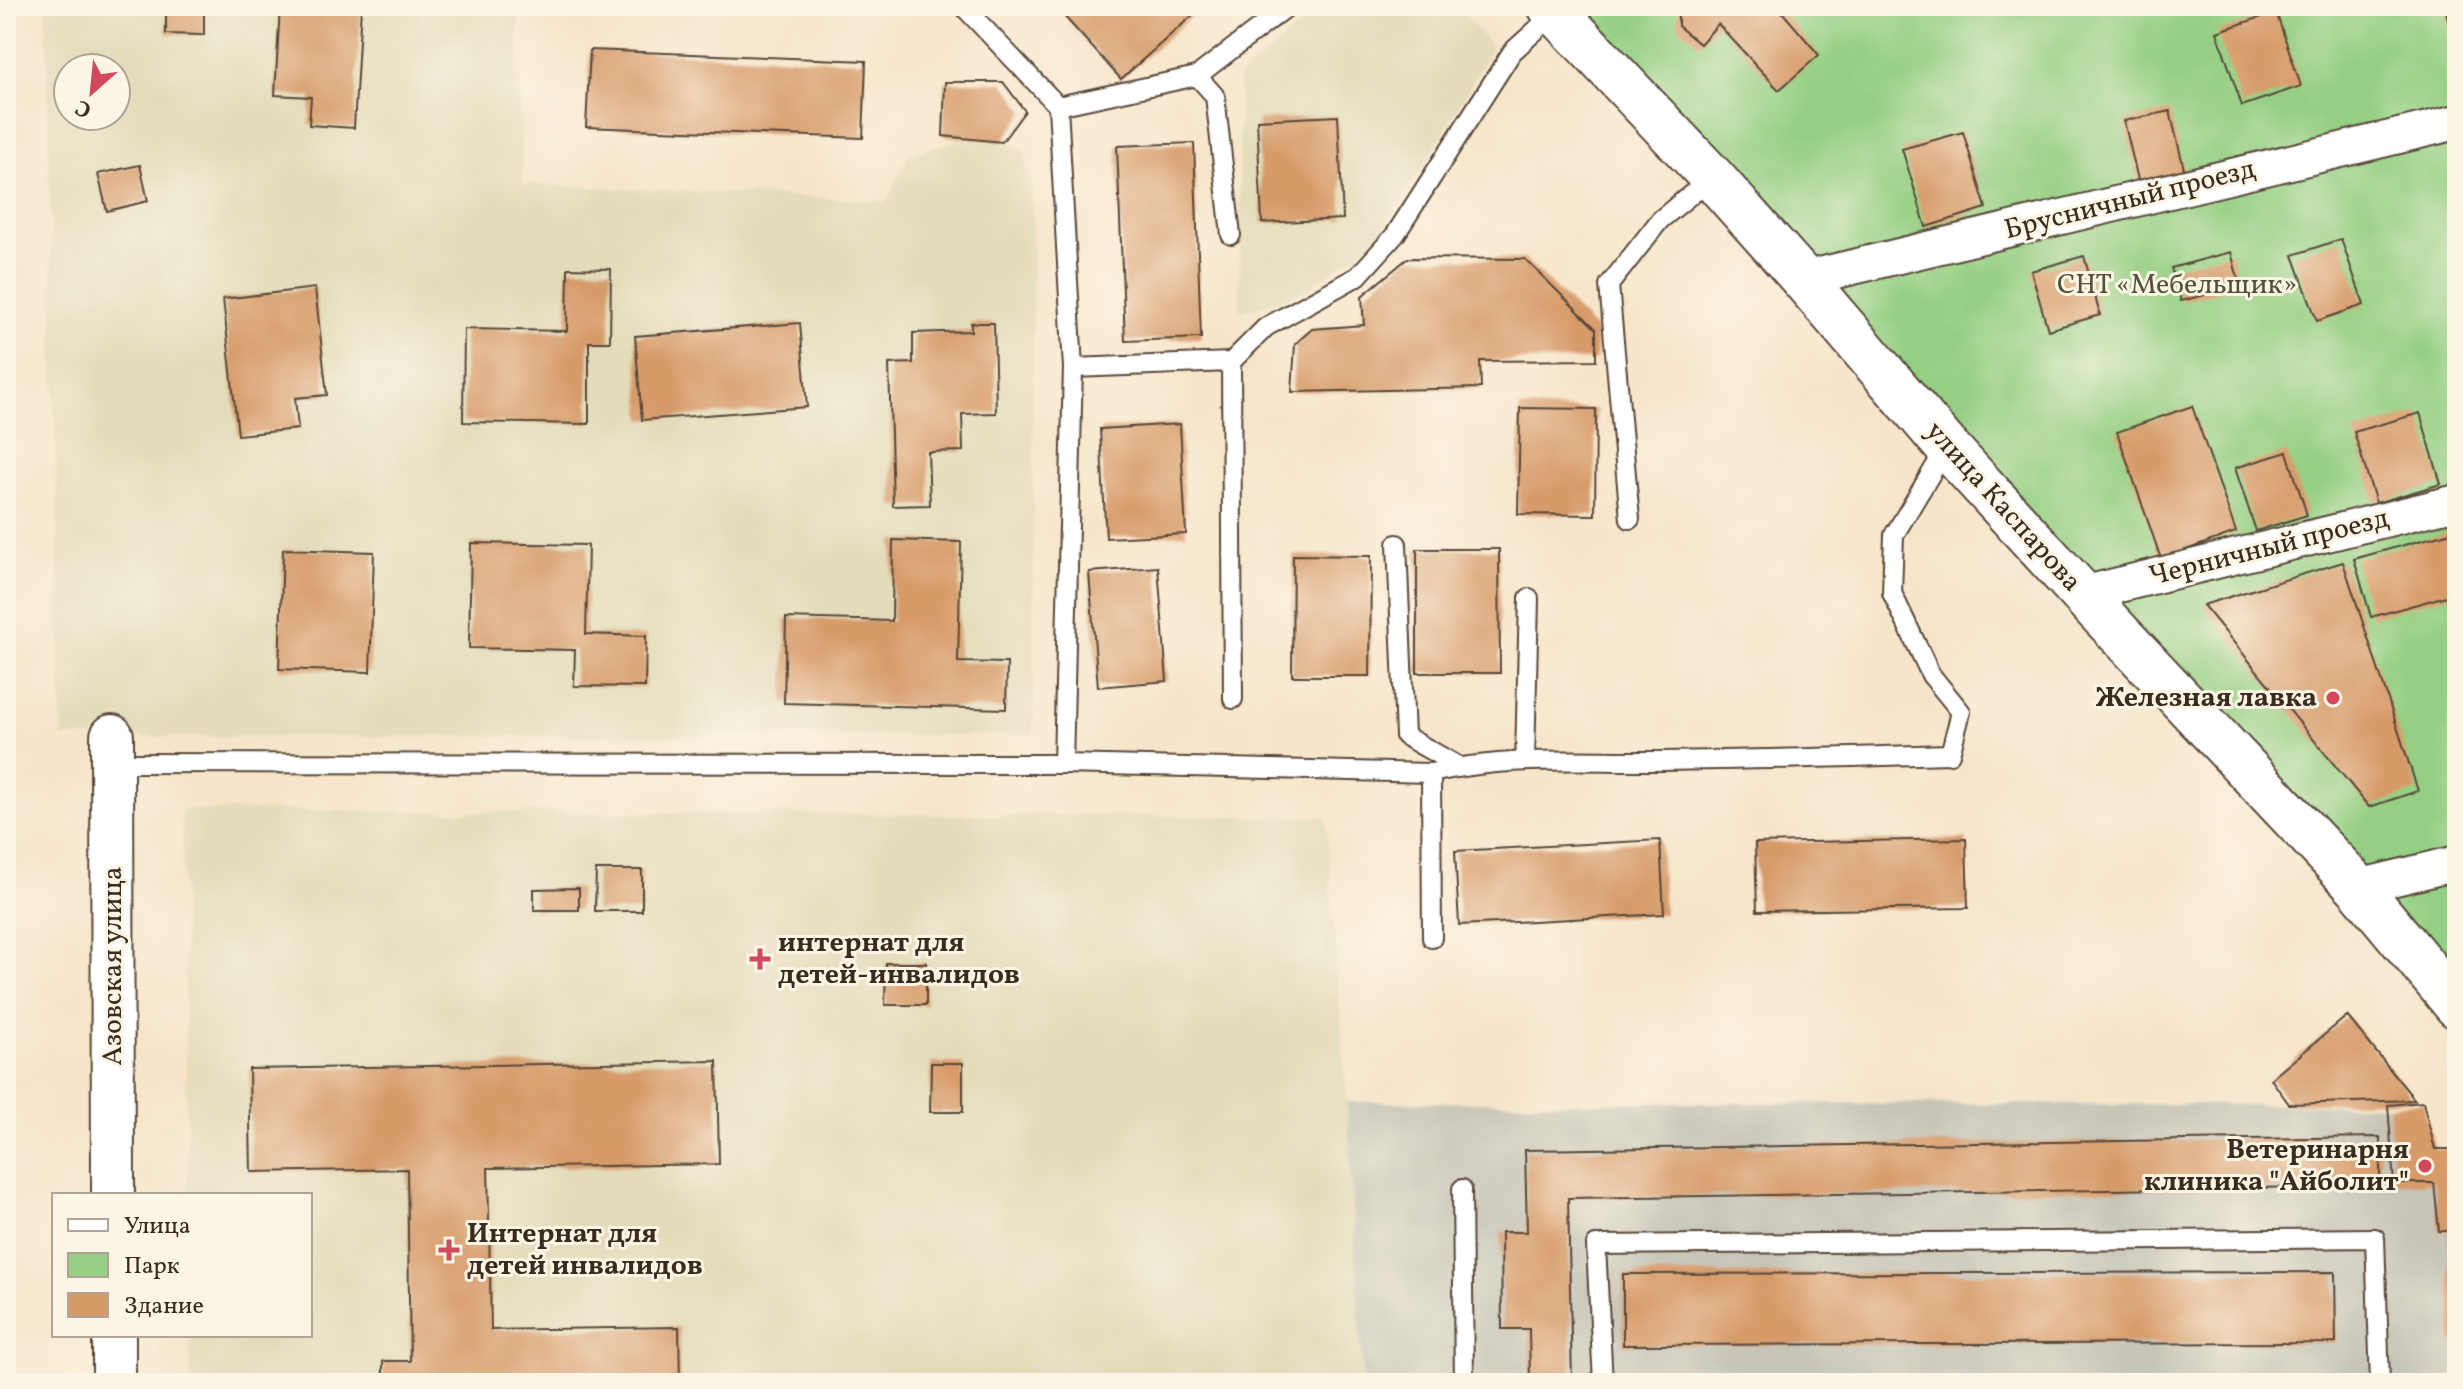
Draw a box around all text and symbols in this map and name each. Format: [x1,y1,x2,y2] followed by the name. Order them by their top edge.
[52,52,132,132] north arrow
[71,91,97,125] text: С
[2000,150,2260,250] street label: Брусничный проезд
[2057,266,2297,305] park label: СНТ «Мебельщик»
[1916,413,2090,601] street label: улица Каспарова
[2145,499,2393,597] street label: Черничный проезд
[2096,679,2317,718] place label: Железная лавка
[2324,689,2342,707] marker: Железная лавка
[94,866,133,1066] street label: Азовская улица
[778,924,1020,995] place label: интернат для детей-инвалидов
[749,948,771,970] marker: интернат для детей-инвалидов
[2144,1131,2409,1202] place label: Ветеринарня клиника "Айболит"
[2416,1157,2434,1175] marker: Ветеринарня клиника "Айболит"
[52,1193,312,1337] legend
[124,1210,191,1244] text: Улица
[467,1215,703,1286] place label: Интернат для детей инвалидов
[438,1239,460,1261] marker: Интернат для детей инвалидов
[124,1250,180,1284] text: Парк
[124,1290,204,1324] text: Здание

